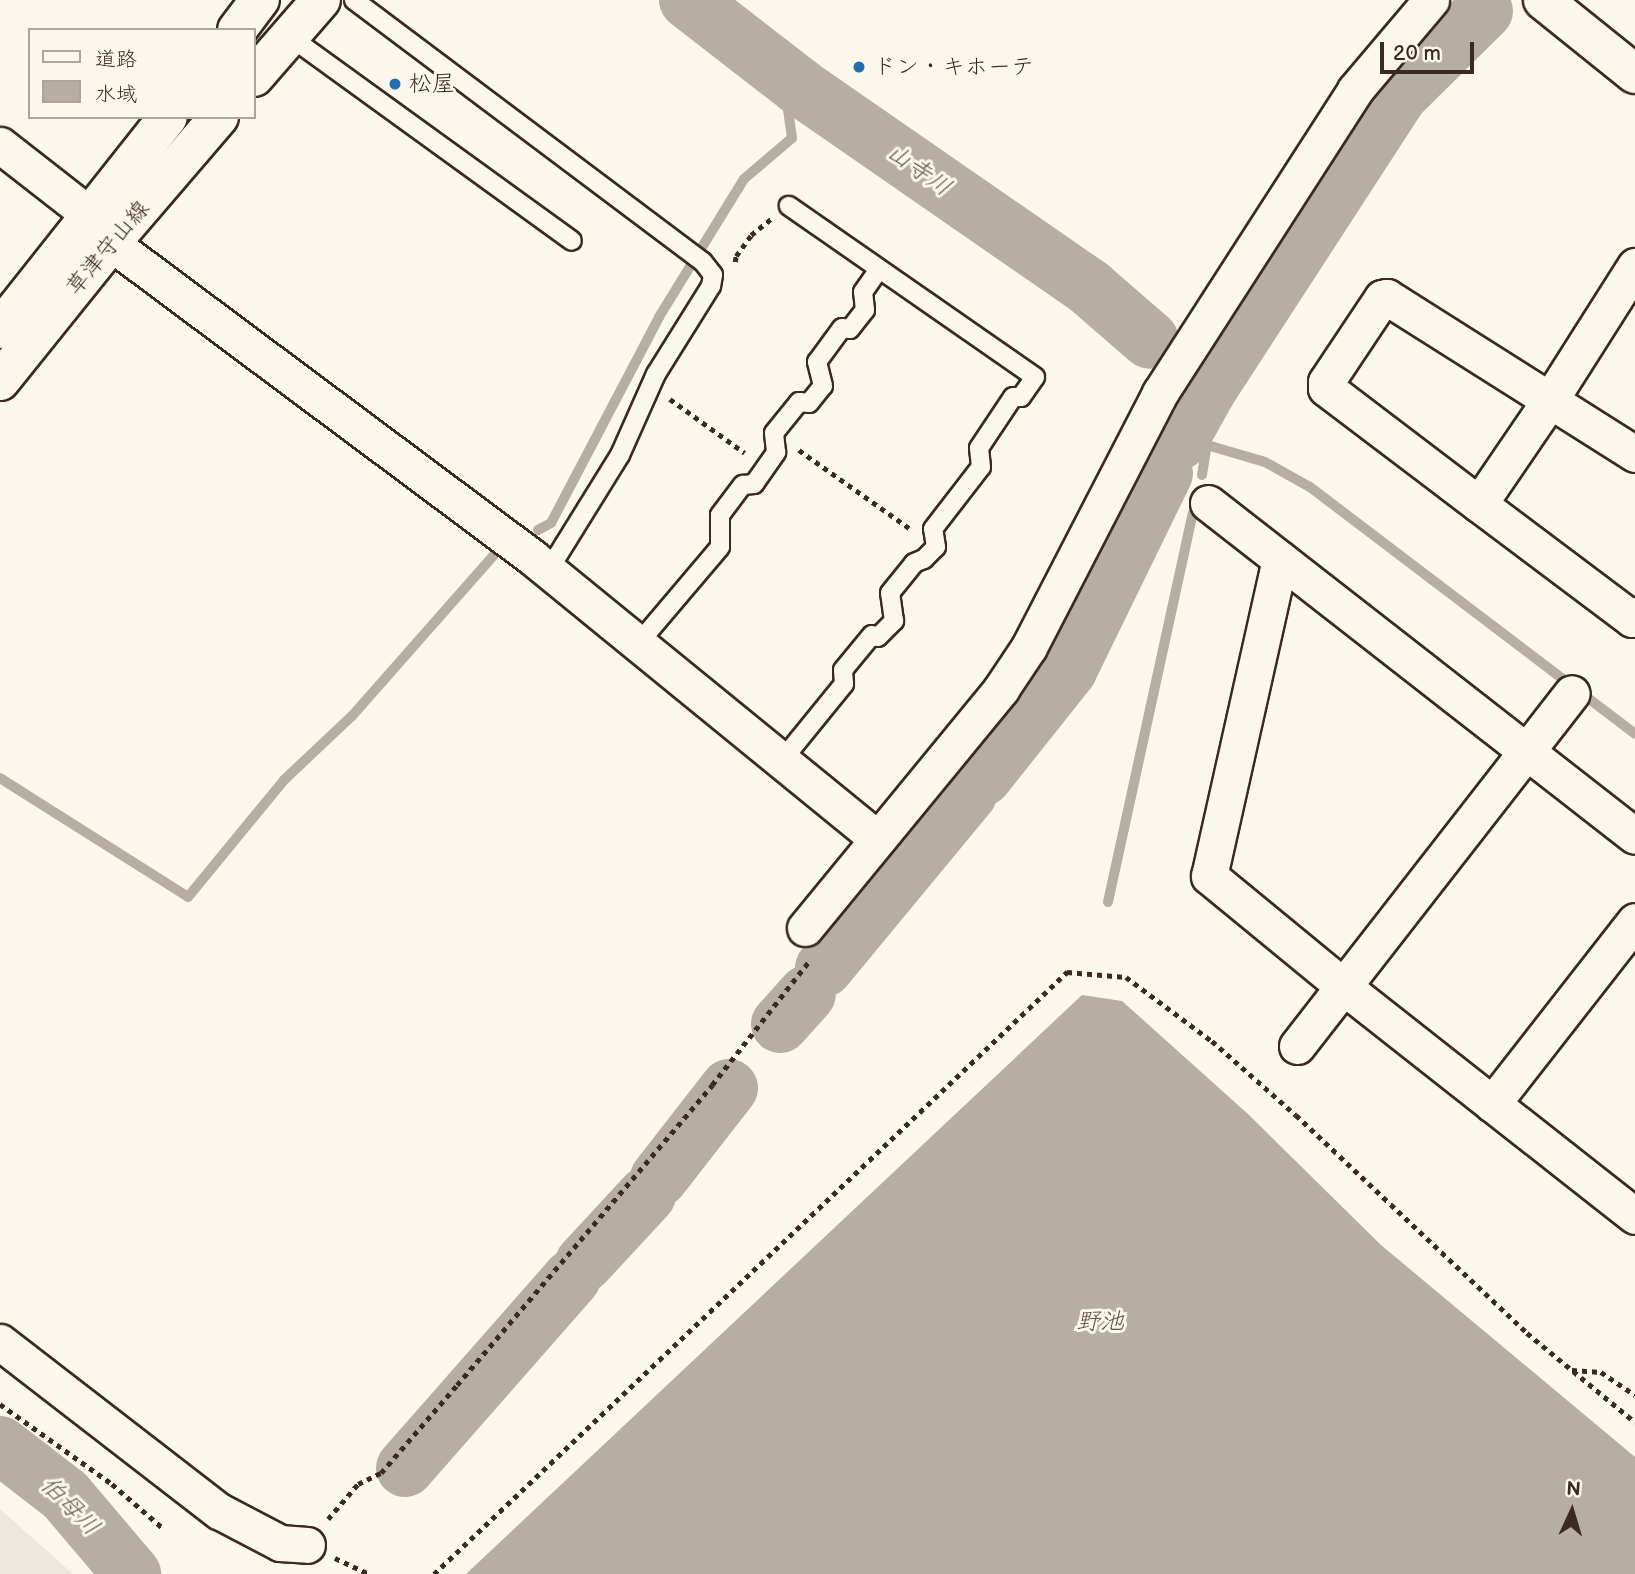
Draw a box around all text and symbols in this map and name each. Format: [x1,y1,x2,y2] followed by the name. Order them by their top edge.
[28,28,256,119] legend
[1383,28,1478,72] scale bar
[1393,41,1441,66] text: 20 m
[95,47,137,72] text: 道路
[873,53,1034,81] place label: ドン・キホーテ
[851,59,867,75] marker: ドン・キホーテ
[409,70,455,98] place label: 松屋
[387,76,403,92] marker: 松屋
[95,82,137,107] text: 水域
[881,138,957,202] water label: 山寺川
[60,195,156,301] street label: 草津守山線
[1076,1308,1124,1336] water label: 野池
[34,1470,106,1542] water label: 伯母川
[1537,1476,1607,1546] north arrow
[1566,1478,1581,1502] text: N

